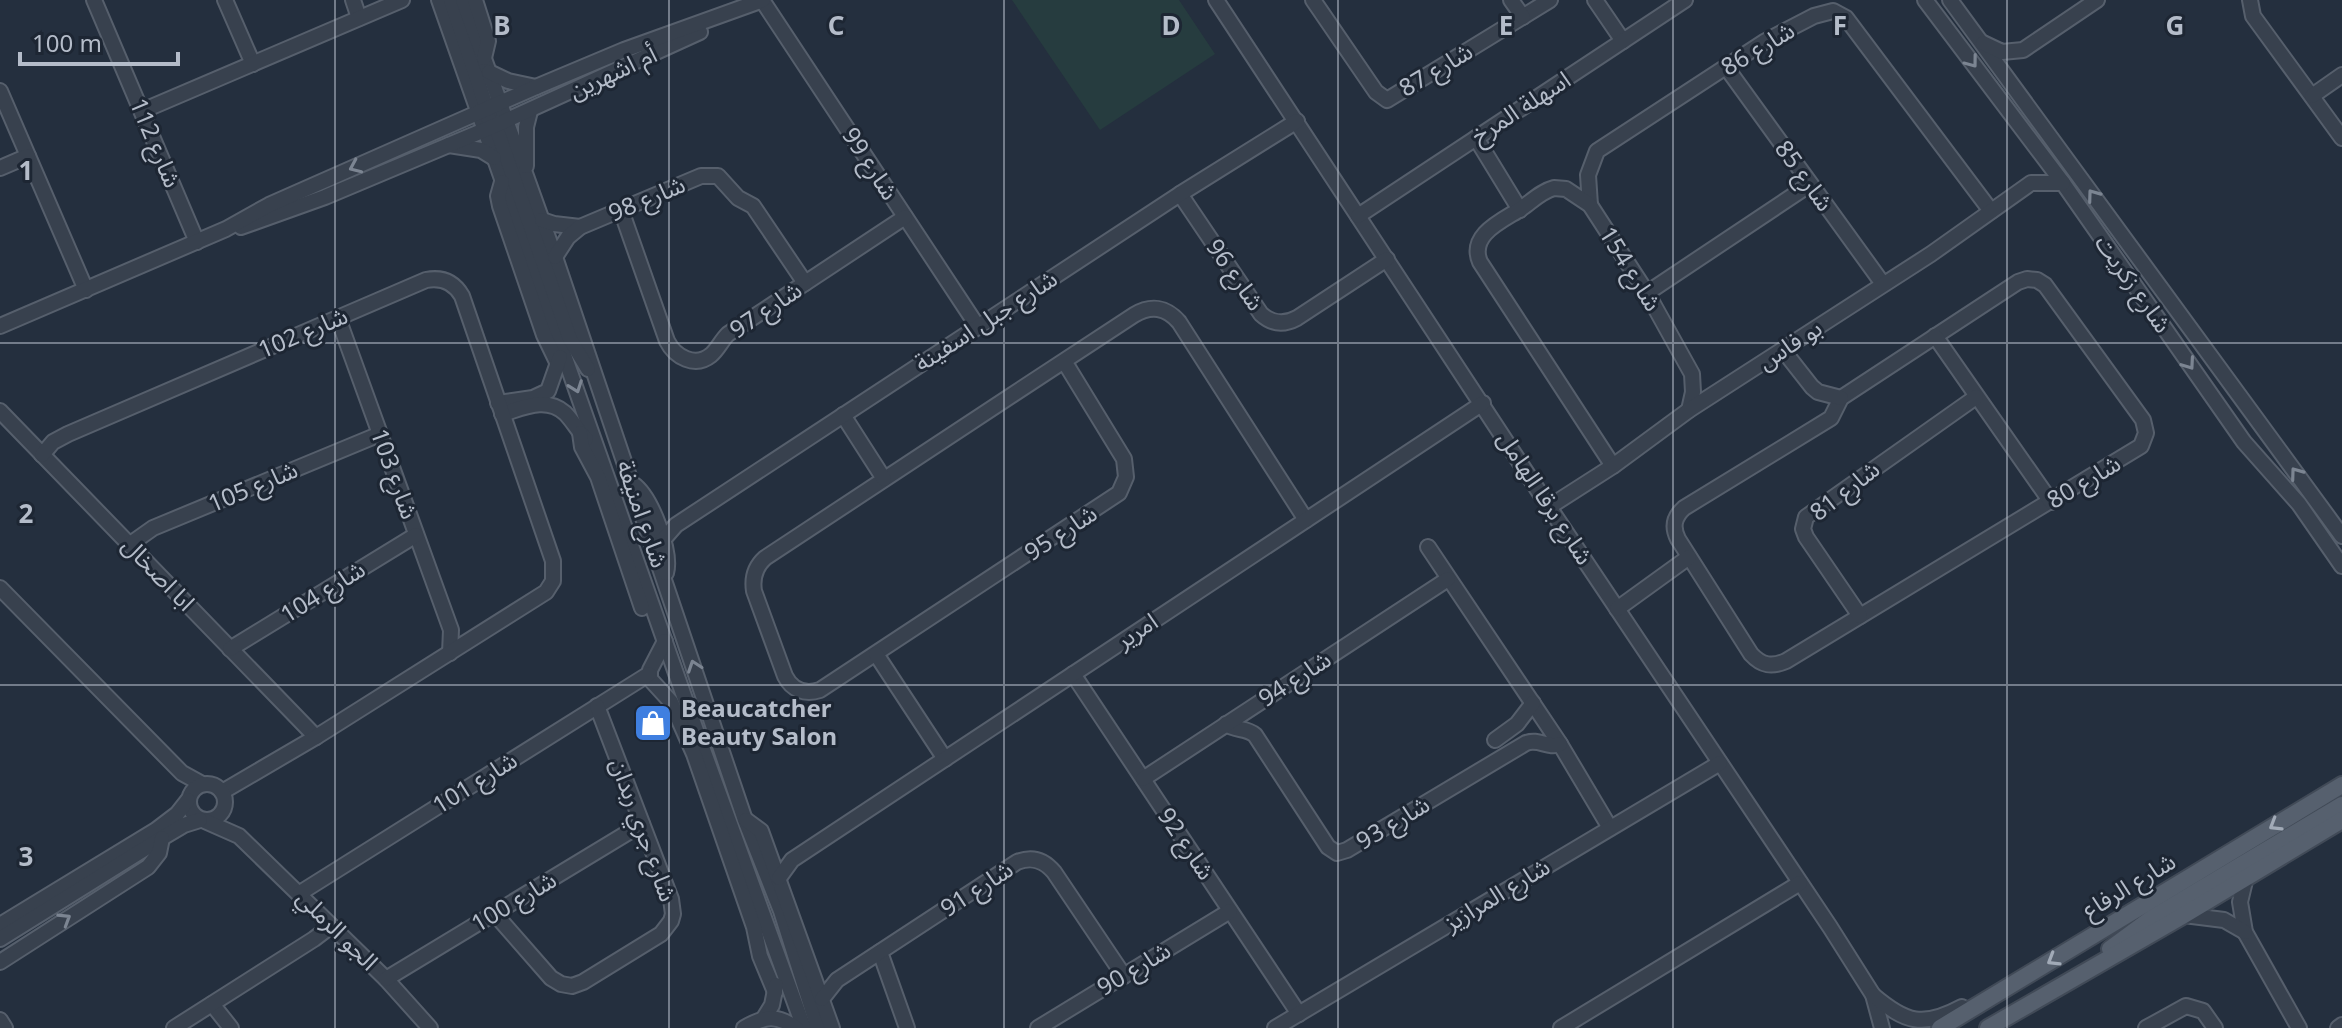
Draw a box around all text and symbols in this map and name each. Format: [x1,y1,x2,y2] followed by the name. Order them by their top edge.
[493,7,511,43] text: B
[828,7,844,43] text: C
[1161,7,1181,43] text: D
[1499,7,1513,43] text: E
[1833,7,1847,43] text: F
[2166,7,2184,43] text: G
[1714,13,1801,84] street label: شارع 86
[20,16,178,66] scale bar
[32,26,102,59] text: 100 m
[1392,34,1479,105] street label: شارع 87
[563,37,663,109] street label: أم اشهرين
[1963,53,1977,68] one-way arrow
[1464,62,1577,153] street label: اسهلة المرخ
[121,93,190,193] street label: شارع 112
[834,120,907,207] street label: شارع 99
[1767,133,1842,219] street label: شارع 85
[19,152,33,188] text: 1
[349,157,363,173] one-way arrow
[603,167,691,230] street label: شارع 98
[2089,189,2103,204] one-way arrow
[1591,220,1670,318] street label: شارع 154
[2087,227,2180,340] street label: شارع زكريت
[1198,232,1273,318] street label: شارع 96
[907,261,1064,380] street label: شارع جبل اسفينة
[723,273,809,347] street label: شارع 97
[253,298,353,367] street label: شارع 102
[1751,311,1828,377] street label: بو فاس
[2179,356,2194,370] one-way arrow
[566,380,582,394] one-way arrow
[362,424,427,524] street label: شارع 103
[1489,424,1602,572] street label: شارع برقا الهامل
[2040,446,2127,517] street label: شارع 80
[203,452,303,521] street label: شارع 105
[1802,452,1887,529] street label: شارع 81
[608,455,677,573] street label: شارع امنيفة
[2291,467,2306,481] one-way arrow
[19,495,34,531] text: 2
[1017,496,1104,569] street label: شارع 95
[115,529,203,617] street label: ابا اصخال
[274,552,372,631] street label: شارع 104
[1108,604,1164,656] street label: امرير
[1251,642,1338,715] street label: شارع 94
[687,660,703,674] one-way arrow
[681,691,837,752] place label: Beaucatcher Beauty Salon
[632,702,674,744] shop icon: Beaucatcher Beauty Salon
[426,743,524,822] street label: شارع 101
[600,753,686,907] street label: شارع جري ربدان
[1349,787,1436,858] street label: شارع 93
[1149,801,1223,887] street label: شارع 92
[2269,815,2284,831] one-way arrow
[19,838,33,874] text: 3
[2075,844,2182,927] street label: شارع الرفاع
[1436,849,1556,941] street label: شارع المرازيز
[933,852,1020,925] street label: شارع 91
[464,862,563,941] street label: شارع 100
[288,881,386,979] street label: الجو الرملي
[56,913,71,929] one-way arrow
[1090,933,1177,1004] street label: شارع 90
[2047,950,2062,965] one-way arrow

